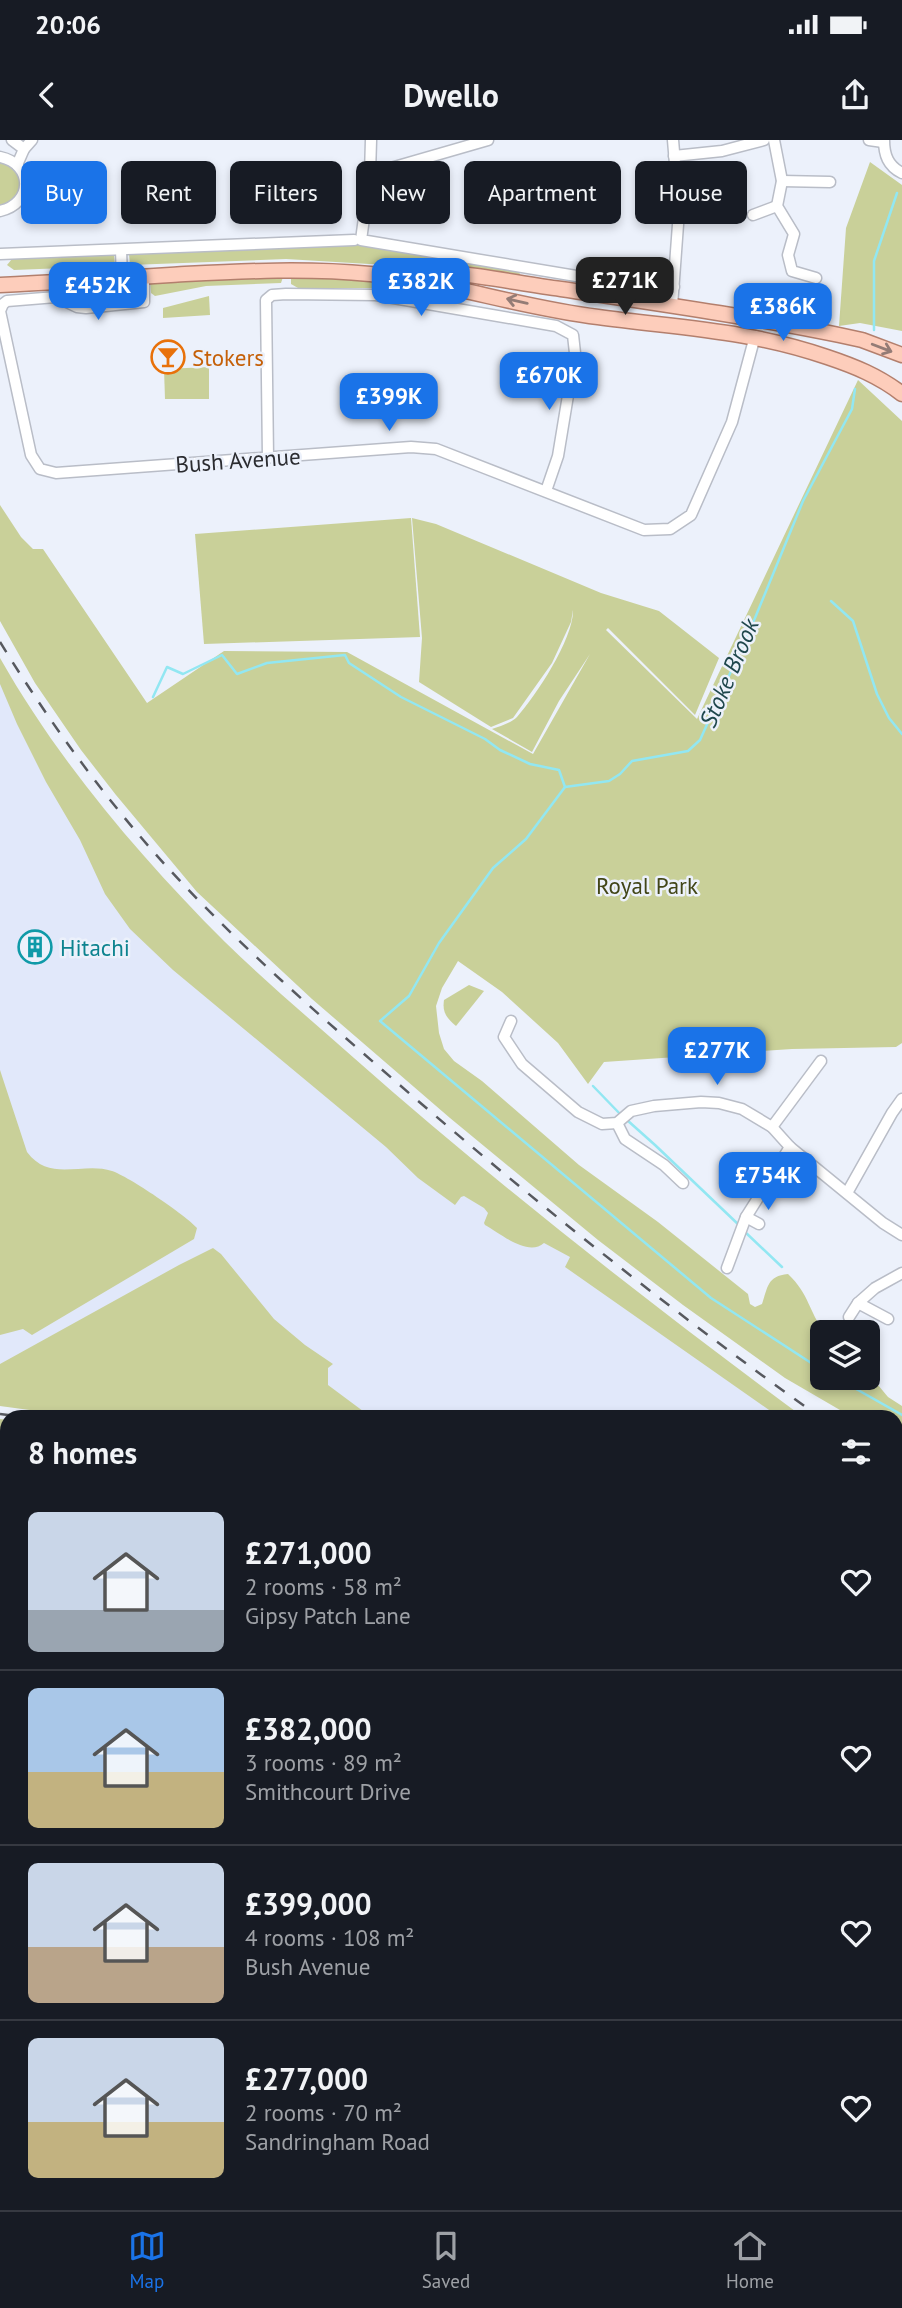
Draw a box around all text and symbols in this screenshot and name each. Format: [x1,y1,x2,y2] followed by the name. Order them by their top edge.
[35,8,101,41] text: 20:06
[403,74,499,116] text: Dwello
[28,76,66,114] icon: back
[836,76,874,114] icon: share
[21,161,107,224] chip: Buy
[121,161,216,224] chip: Rent
[230,161,342,224] chip: Filters
[356,161,450,224] chip: New
[464,161,621,224] chip: Apartment
[635,161,747,224] chip: House
[372,258,470,318] pin: £382K
[576,258,674,317] pin: £271K
[49,262,147,322] pin: £452K
[592,265,658,294] text: £271K
[388,266,454,295] text: £382K
[65,270,131,299] text: £452K
[734,284,832,343] pin: £386K
[750,291,816,320] text: £386K
[507,294,529,307] one-way arrow
[149,338,187,376] bar icon: Stokers
[871,342,893,355] one-way arrow
[192,343,264,372] place label: Stokers
[500,352,598,412] pin: £670K
[516,360,582,389] text: £670K
[340,373,438,433] pin: £399K
[356,381,422,410] text: £399K
[174,441,302,479] street label: Bush Avenue
[692,613,766,732] water label: Stoke Brook
[596,871,698,900] park label: Royal Park
[16,928,54,966] building icon: Hitachi
[60,933,130,962] place label: Hitachi
[668,1028,766,1087] pin: £277K
[684,1035,750,1064] text: £277K
[719,1152,817,1212] pin: £754K
[735,1160,801,1189] text: £754K
[810,1320,880,1390] map controls
[810,1320,880,1390] button: layers
[28,1433,137,1472] text: 8 homes
[837,1433,875,1471] icon: filters
[245,1533,372,1572] text: £271,000
[84,1540,168,1624] icon: home
[837,1563,875,1601] icon: heart
[245,1572,402,1601] text: 2 rooms · 58 m²
[245,1601,411,1630] text: Gipsy Patch Lane
[245,1709,372,1748] text: £382,000
[84,1716,168,1800] icon: home
[837,1739,875,1777] icon: heart
[245,1748,402,1777] text: 3 rooms · 89 m²
[245,1777,411,1806] text: Smithcourt Drive
[245,1884,372,1923] text: £399,000
[84,1891,168,1975] icon: home
[837,1914,875,1952] icon: heart
[245,1923,414,1952] text: 4 rooms · 108 m²
[245,1952,370,1981] text: Bush Avenue
[245,2059,368,2098] text: £277,000
[84,2066,168,2150] icon: home
[837,2089,875,2127] icon: heart
[245,2098,402,2127] text: 2 rooms · 70 m²
[245,2127,430,2156] text: Sandringham Road
[128,2227,166,2293] tab: Map
[422,2227,470,2293] tab: Saved
[726,2227,774,2293] tab: Home

